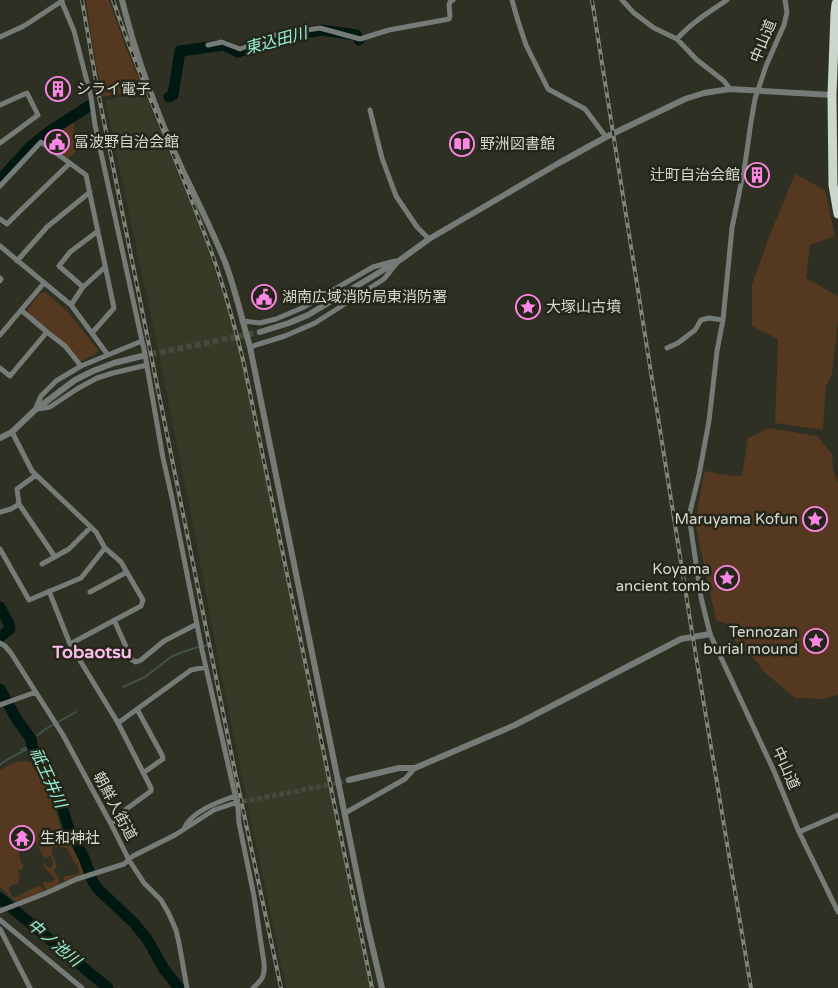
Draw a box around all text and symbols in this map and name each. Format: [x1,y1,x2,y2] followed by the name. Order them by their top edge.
[746,17,780,65] street label: 中山道
[242,23,311,59] water label: 東込田川
[45,76,71,102] building icon: シライ電子
[76,80,151,98] place label: シライ電子
[44,129,70,155] public building icon: 冨波野自治会館
[449,131,475,157] library icon: 野洲図書館
[74,133,179,151] place label: 冨波野自治会館
[480,135,555,153] place label: 野洲図書館
[744,162,770,188] building icon: 辻町自治会館
[650,166,740,184] place label: 辻町自治会館
[251,284,277,310] public building icon: 湖南広域消防局東消防署
[282,288,447,306] place label: 湖南広域消防局東消防署
[515,294,541,320] place icon: 大塚山古墳
[546,298,621,316] place label: 大塚山古墳
[802,506,828,532] place icon: Maruyama Kofun
[675,510,798,528] place label: Maruyama Kofun
[616,560,710,595] place label: Koyama ancient tomb
[714,565,740,591] place icon: Koyama ancient tomb
[703,623,798,658] place label: Tennozan burial mound
[803,628,829,654] place icon: Tennozan burial mound
[51,641,132,663] district label: Tobaotsu
[769,744,803,792] street label: 中山道
[25,745,71,813] water label: 祇王井川
[89,769,141,843] street label: 朝鮮人街道
[9,825,35,851] temple icon: 生和神社
[40,829,100,847] place label: 生和神社
[23,915,86,973] water label: 中ノ池川

